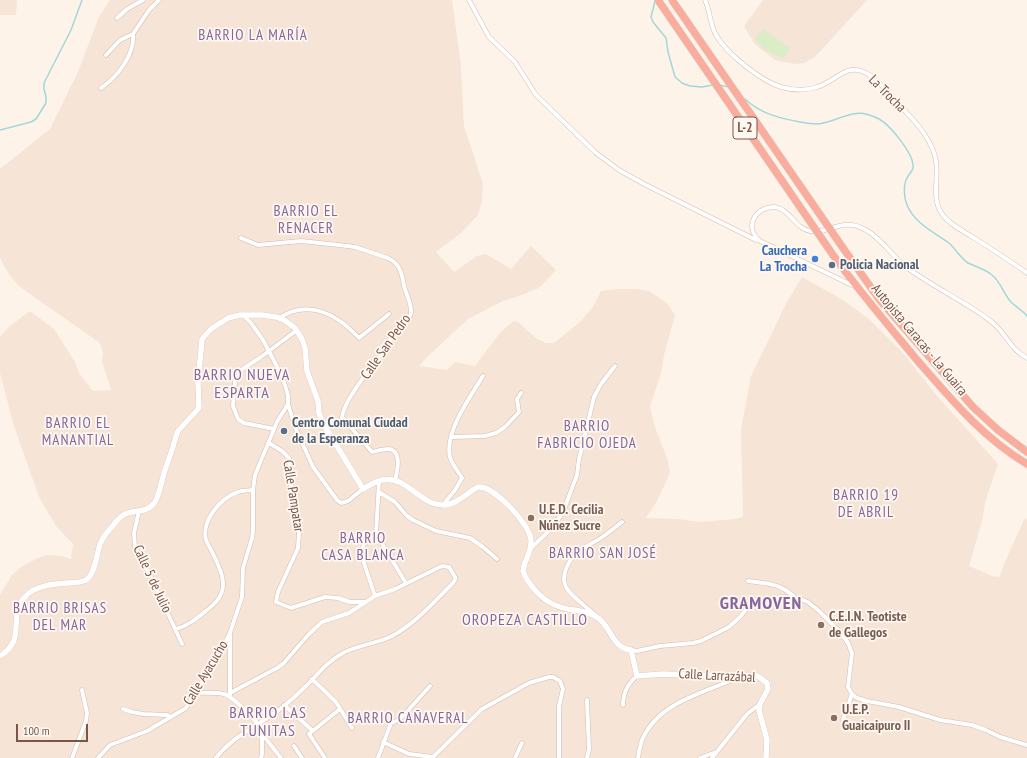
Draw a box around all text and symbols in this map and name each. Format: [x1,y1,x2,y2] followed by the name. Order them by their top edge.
[198,27,308,45] district label: BARRIO LA MARÍA
[865,72,909,116] street label: La Trocha
[733,117,757,139] road number: L-2
[273,203,339,238] district label: BARRIO EL RENACER
[760,243,807,276] place label: Cauchera La Trocha
[810,254,820,264] marker: Cauchera La Trocha
[840,257,919,273] place label: Policia Nacional
[827,260,837,270] marker: Policia Nacional
[867,281,971,399] street label: Autopista Caracas - La Guaira
[357,311,415,383] street label: Calle San Pedro
[194,365,290,403] district label: BARRIO NUEVA ESPARTA
[42,415,114,450] district label: BARRIO EL MANANTIAL
[292,415,408,448] place label: Centro Comunal Ciudad de la Esperanza
[537,418,637,453] district label: BARRIO FABRICIO OJEDA
[279,426,289,436] marker: Centro Comunal Ciudad de la Esperanza
[279,459,307,533] street label: Calle Pampatar
[833,487,899,522] district label: BARRIO 19 DE ABRIL
[539,502,604,534] place label: U.E.D. Cecilia Núñez Sucre
[526,513,536,523] marker: U.E.D. Cecilia Núñez Sucre
[321,530,405,565] district label: BARRIO CASA BLANCA
[129,542,175,616] street label: Calle 5 de Julio
[549,545,657,563] district label: BARRIO SAN JOSÉ
[720,593,802,615] district label: GRAMOVEN
[13,600,107,635] district label: BARRIO BRISAS DEL MAR
[829,609,907,642] place label: C.E.I.N. Teotiste de Gallegos
[462,610,588,630] district label: OROPEZA CASTILLO
[816,620,826,630] marker: C.E.I.N. Teotiste de Gallegos
[180,638,232,708] street label: Calle Ayacucho
[678,666,756,686] street label: Calle Larrazábal
[842,702,910,734] place label: U.E.P. Guaicaipuro II
[229,703,307,741] district label: BARRIO LAS TUNITAS
[347,710,469,728] district label: BARRIO CAÑAVERAL
[829,713,839,723] marker: U.E.P. Guaicaipuro II
[18,716,90,742] scale bar
[23,723,50,738] text: 100 m

